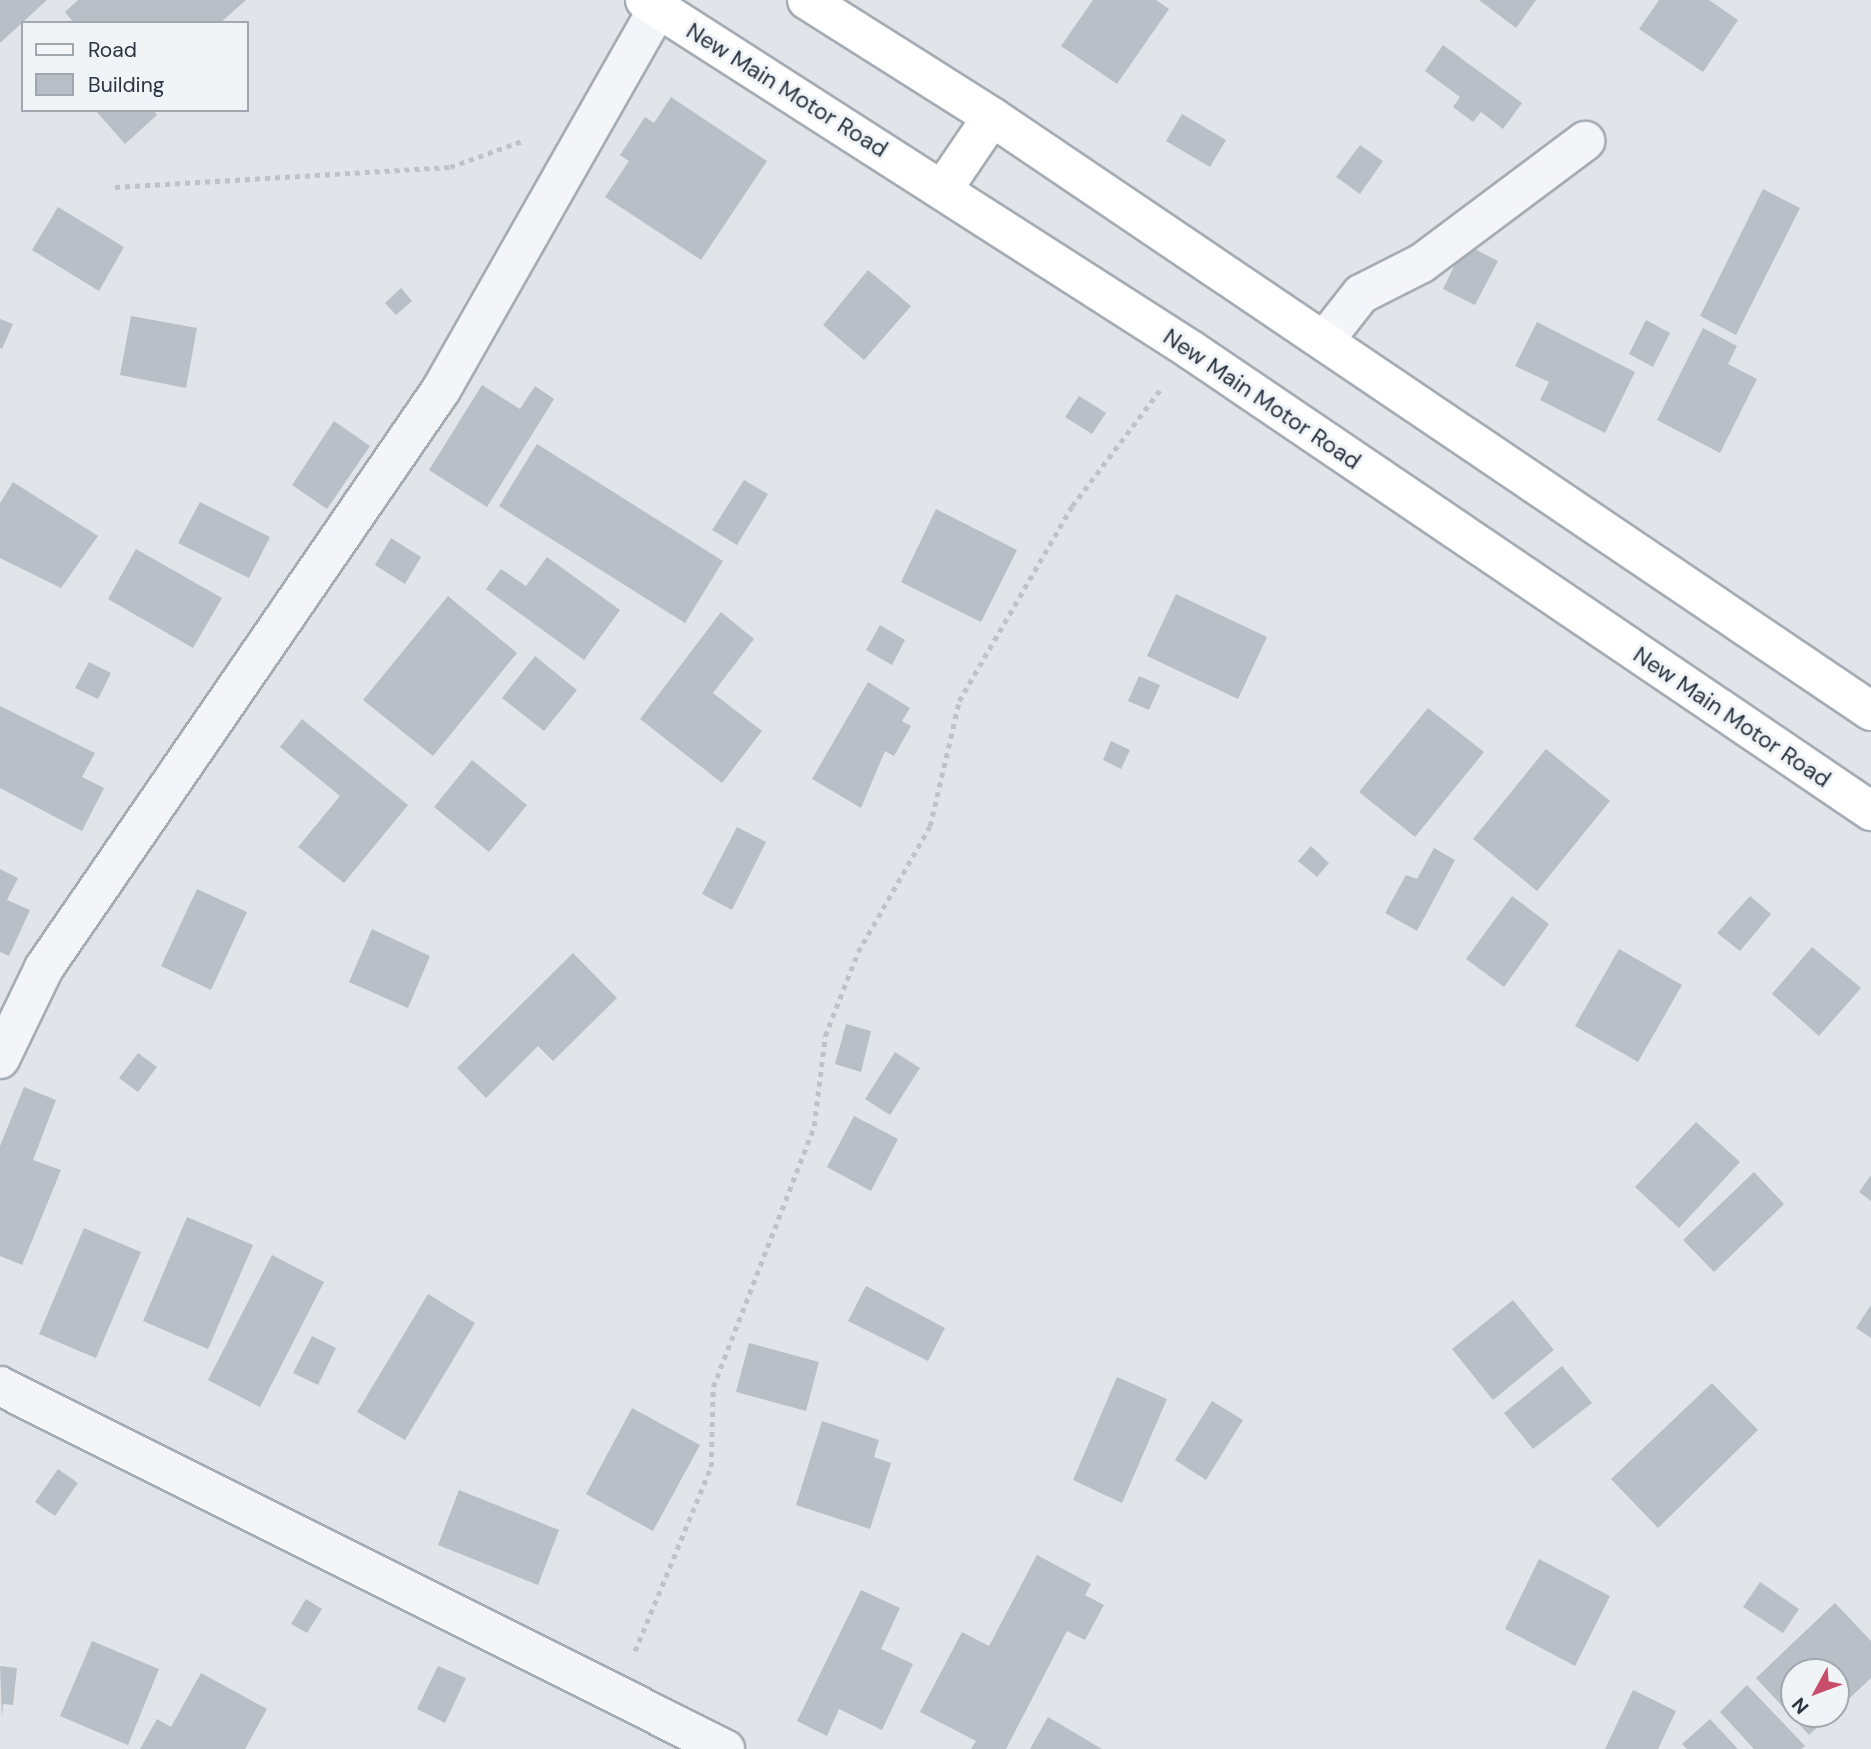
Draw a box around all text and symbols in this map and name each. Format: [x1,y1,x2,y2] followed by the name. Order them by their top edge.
[681,17,893,163] street label: New Main Motor Road
[21,21,248,112] legend
[88,36,137,64] text: Road
[88,71,164,99] text: Building
[1158,323,1366,475] street label: New Main Motor Road
[1628,641,1836,793] street label: New Main Motor Road
[1780,1658,1850,1728] north arrow
[1786,1692,1814,1719] text: N

